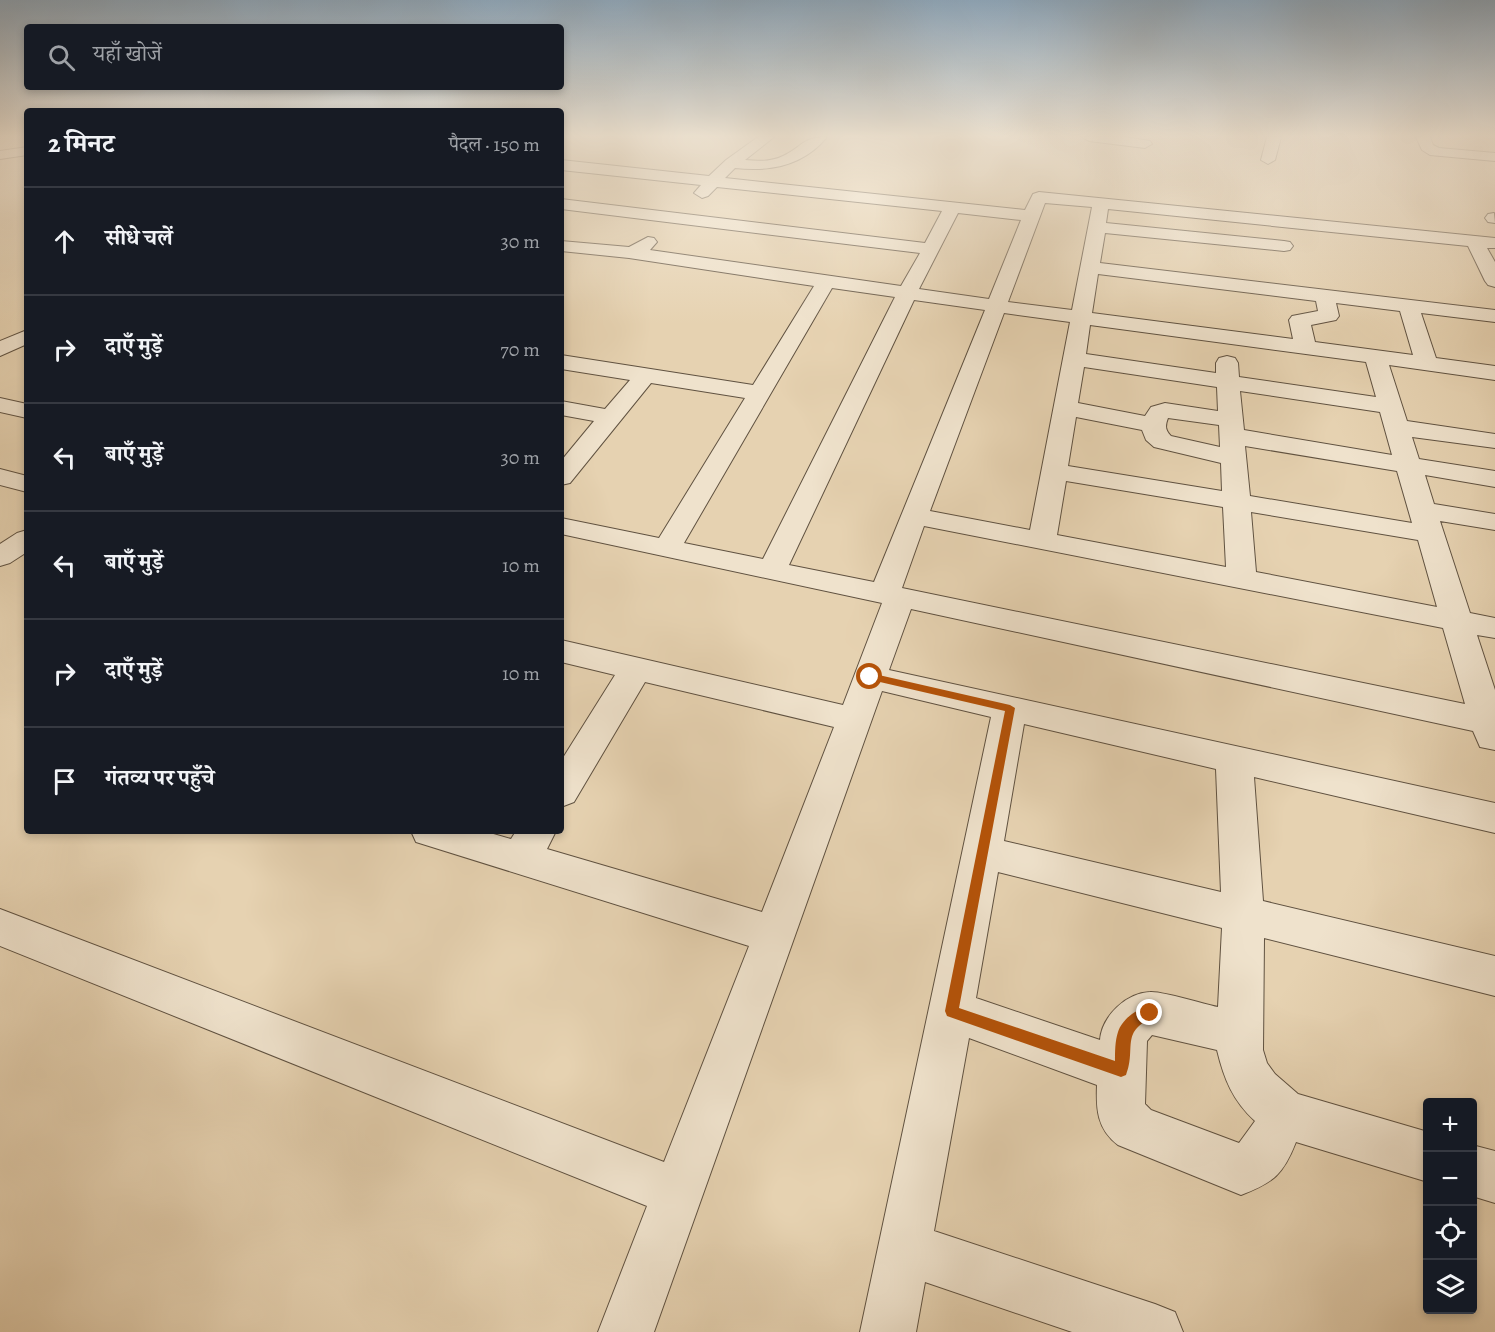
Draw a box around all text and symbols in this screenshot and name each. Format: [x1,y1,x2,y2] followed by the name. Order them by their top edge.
[24,24,564,90] search box
[93,39,162,69] text: यहाँ खोजें
[45,41,78,74] icon: search
[48,126,114,161] text: 2 मिनट
[449,131,540,158] text: पैदल · 150 m
[105,223,173,253] text: सीधे चलें
[48,225,81,258] icon: ahead
[500,228,540,255] text: 30 m
[105,331,163,361] text: दाएँ मुड़ें
[48,333,81,366] icon: right
[500,336,540,363] text: 70 m
[105,439,163,469] text: बाएँ मुड़ें
[48,441,81,474] icon: left
[500,444,540,471] text: 30 m
[105,547,163,577] text: बाएँ मुड़ें
[48,549,81,582] icon: left
[502,552,540,579] text: 10 m
[105,655,163,685] text: दाएँ मुड़ें
[48,657,81,690] icon: right
[502,660,540,687] text: 10 m
[856,663,882,689] route start
[105,763,214,793] text: गंतव्य पर पहुँचे
[48,765,81,798] icon: arrive
[1136,999,1162,1025] route end
[1423,1098,1477,1314] map controls
[1423,1098,1477,1152] button: +
[1423,1152,1477,1206] button: −
[1423,1206,1477,1260] button: locate
[1423,1260,1477,1314] button: layers

